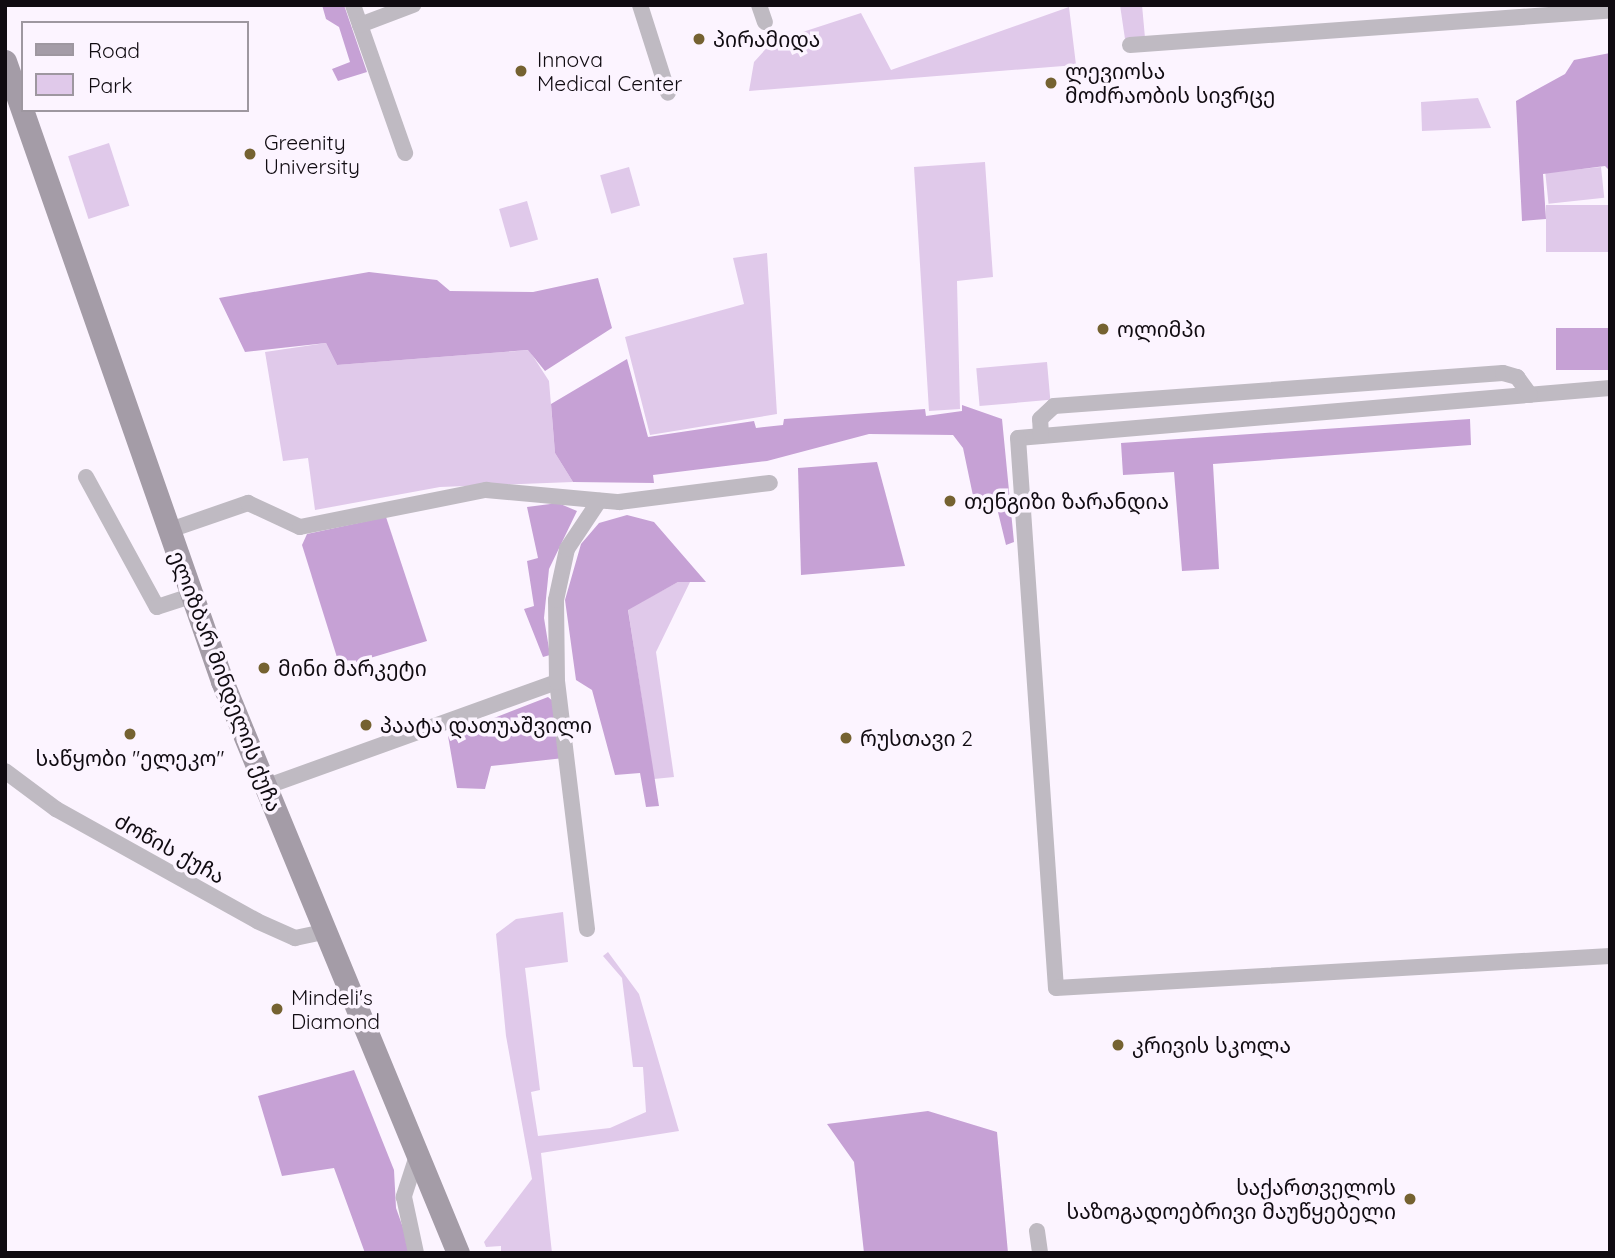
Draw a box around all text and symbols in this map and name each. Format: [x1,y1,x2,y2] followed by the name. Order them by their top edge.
[21,21,248,112] legend
[713,26,820,52] place label: პირამიდა
[691,31,707,47] marker: პირამიდა
[88,37,140,63] text: Road
[537,46,682,96] place label: Innova Medical Center
[1065,58,1275,108] place label: ლევიოსა მოძრაობის სივრცე
[511,61,531,81] marker: Innova Medical Center
[88,72,132,98] text: Park
[1043,75,1059,91] marker: ლევიოსა მოძრაობის სივრცე
[264,129,360,179] place label: Greenity University
[242,146,258,162] marker: Greenity University
[1117,316,1206,342] place label: ოლიმპი
[1095,321,1111,337] marker: ოლიმპი
[964,488,1169,514] place label: თენგიზი ზარანდია
[942,493,958,509] marker: თენგიზი ზარანდია
[165,547,287,815] street label: ელიზბარ მინდელის ქუჩა
[278,655,427,681] place label: მინი მარკეტი
[256,660,272,676] marker: მინი მარკეტი
[380,712,592,738] place label: პაატა დათუაშვილი
[358,717,374,733] marker: პაატა დათუაშვილი
[860,725,973,751] place label: რუსთავი 2
[122,726,138,742] marker: საწყობი "ელეკო"
[838,730,854,746] marker: რუსთავი 2
[35,745,225,771] place label: საწყობი "ელეკო"
[111,807,229,889] street label: ძოწის ქუჩა
[291,984,380,1034] place label: Mindeli's Diamond
[269,1001,285,1017] marker: Mindeli's Diamond
[1132,1032,1291,1058] place label: კრივის სკოლა
[1110,1037,1126,1053] marker: კრივის სკოლა
[1067,1174,1396,1224] place label: საქართველოს საზოგადოებრივი მაუწყებელი
[1402,1191,1418,1207] marker: საქართველოს საზოგადოებრივი მაუწყებელი

